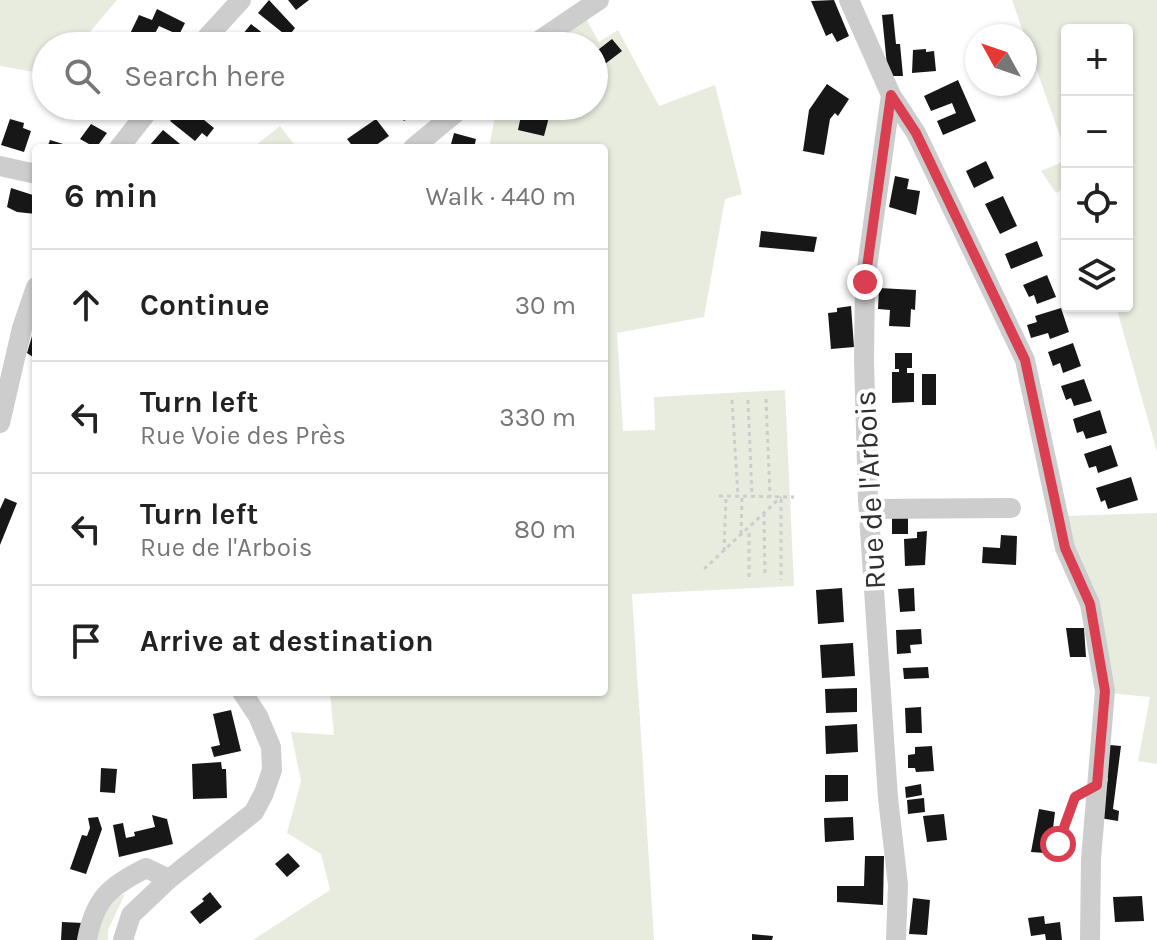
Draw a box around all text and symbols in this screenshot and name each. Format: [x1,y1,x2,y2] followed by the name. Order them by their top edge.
[965,24,1037,96] north arrow
[1061,24,1133,312] map controls
[1061,24,1133,96] button: +
[32,32,608,120] search box
[60,54,104,98] icon: search
[124,58,285,94] text: Search here
[1061,96,1133,168] button: −
[1061,168,1133,240] button: locate
[64,176,158,216] text: 6 min
[425,181,576,212] text: Walk · 440 m
[1061,240,1133,312] button: layers
[847,264,883,300] route end
[64,283,108,327] icon: ahead
[140,287,270,323] text: Continue
[515,290,576,321] text: 30 m
[140,384,258,420] text: Turn left
[847,390,893,590] street label: Rue de l'Arbois
[64,395,108,439] icon: left
[499,402,576,433] text: 330 m
[140,420,346,451] text: Rue Voie des Près
[140,496,258,532] text: Turn left
[64,507,108,551] icon: left
[514,514,576,545] text: 80 m
[140,532,312,563] text: Rue de l'Arbois
[64,619,108,663] icon: arrive
[140,623,434,659] text: Arrive at destination
[1040,826,1076,862] route start

